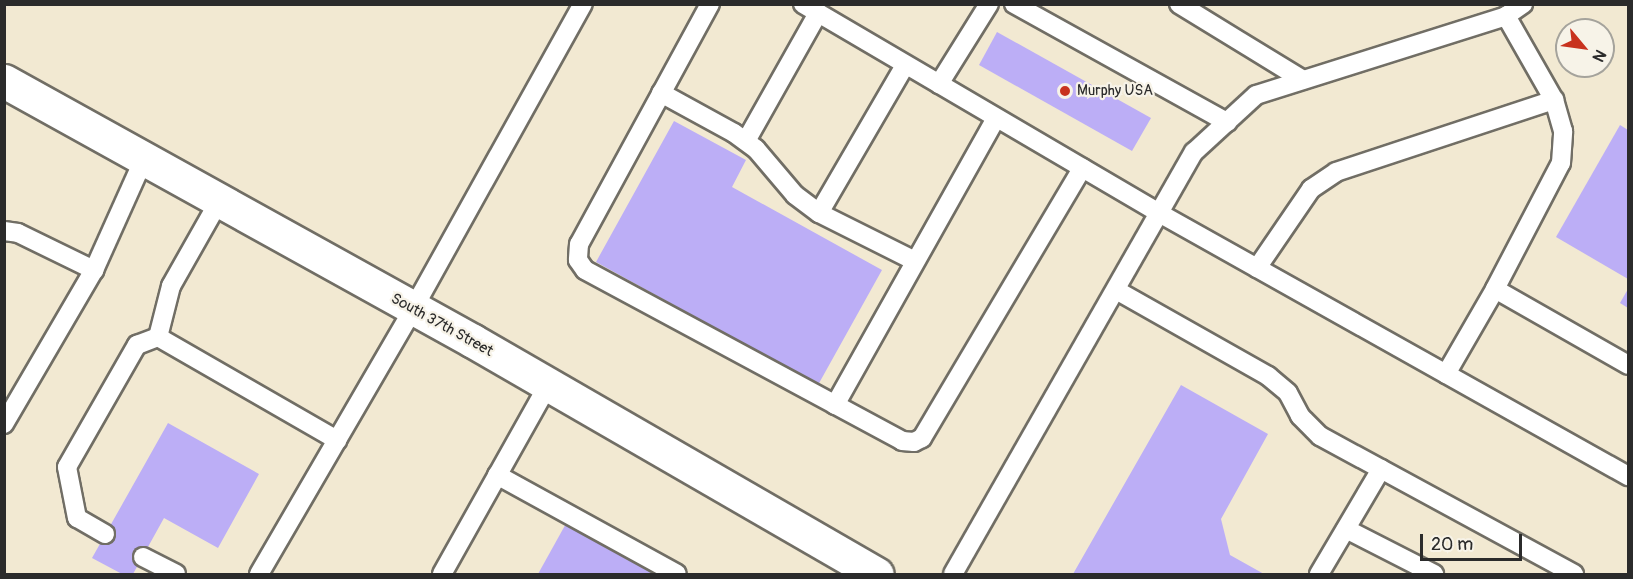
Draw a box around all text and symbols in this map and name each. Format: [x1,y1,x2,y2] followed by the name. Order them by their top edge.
[1555,18,1615,78] north arrow
[1588,46,1610,65] text: N
[1077,82,1153,100] place label: Murphy USA
[1058,84,1072,98] marker: Murphy USA
[388,289,496,361] street label: South 37th Street
[1423,522,1525,560] scale bar
[1431,533,1473,556] text: 20 m

